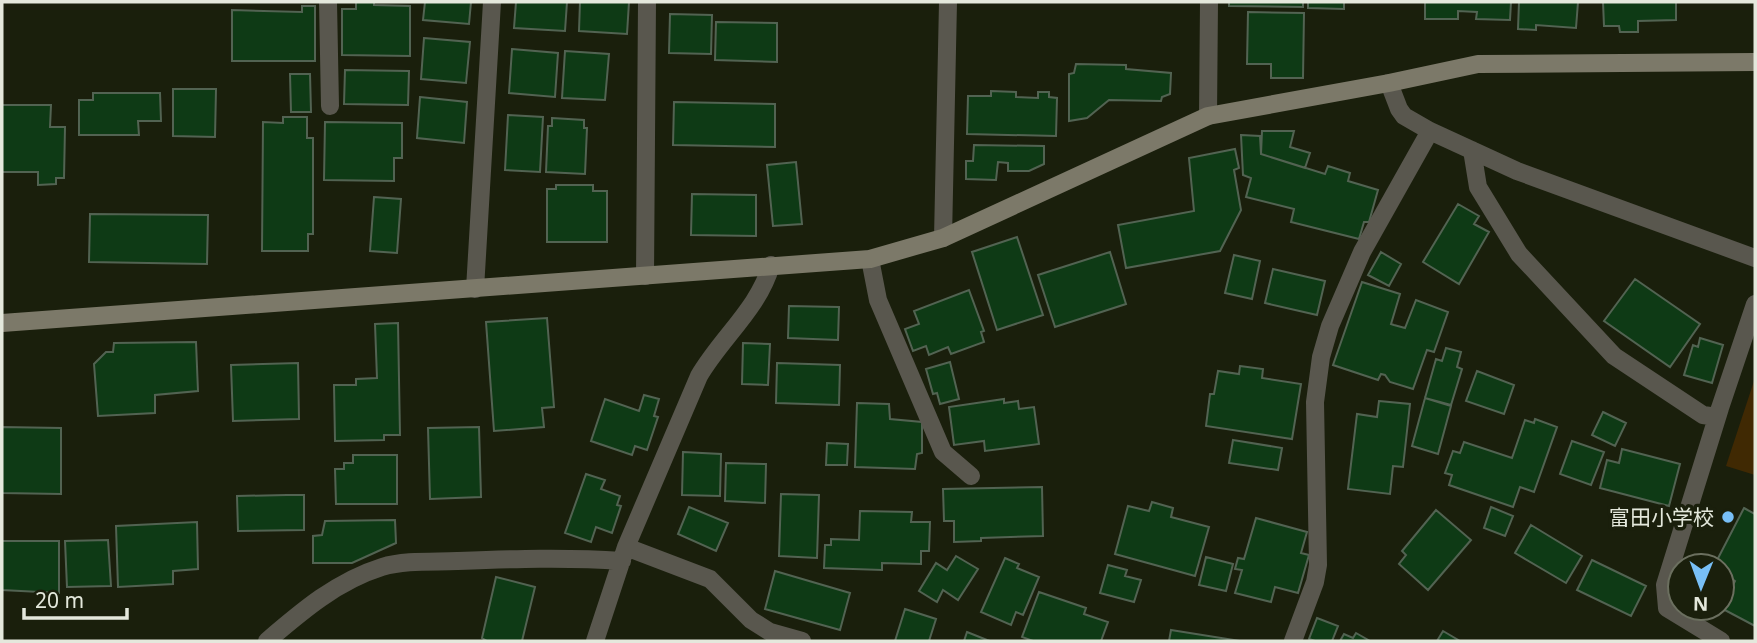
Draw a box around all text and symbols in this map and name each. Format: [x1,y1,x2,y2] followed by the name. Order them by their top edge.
[1609,503,1714,531] place label: 富田小学校
[1720,509,1736,525] marker: 富田小学校
[1666,552,1736,622] north arrow
[24,576,128,620] scale bar
[35,586,84,614] text: 20 m
[1693,591,1709,617] text: N

